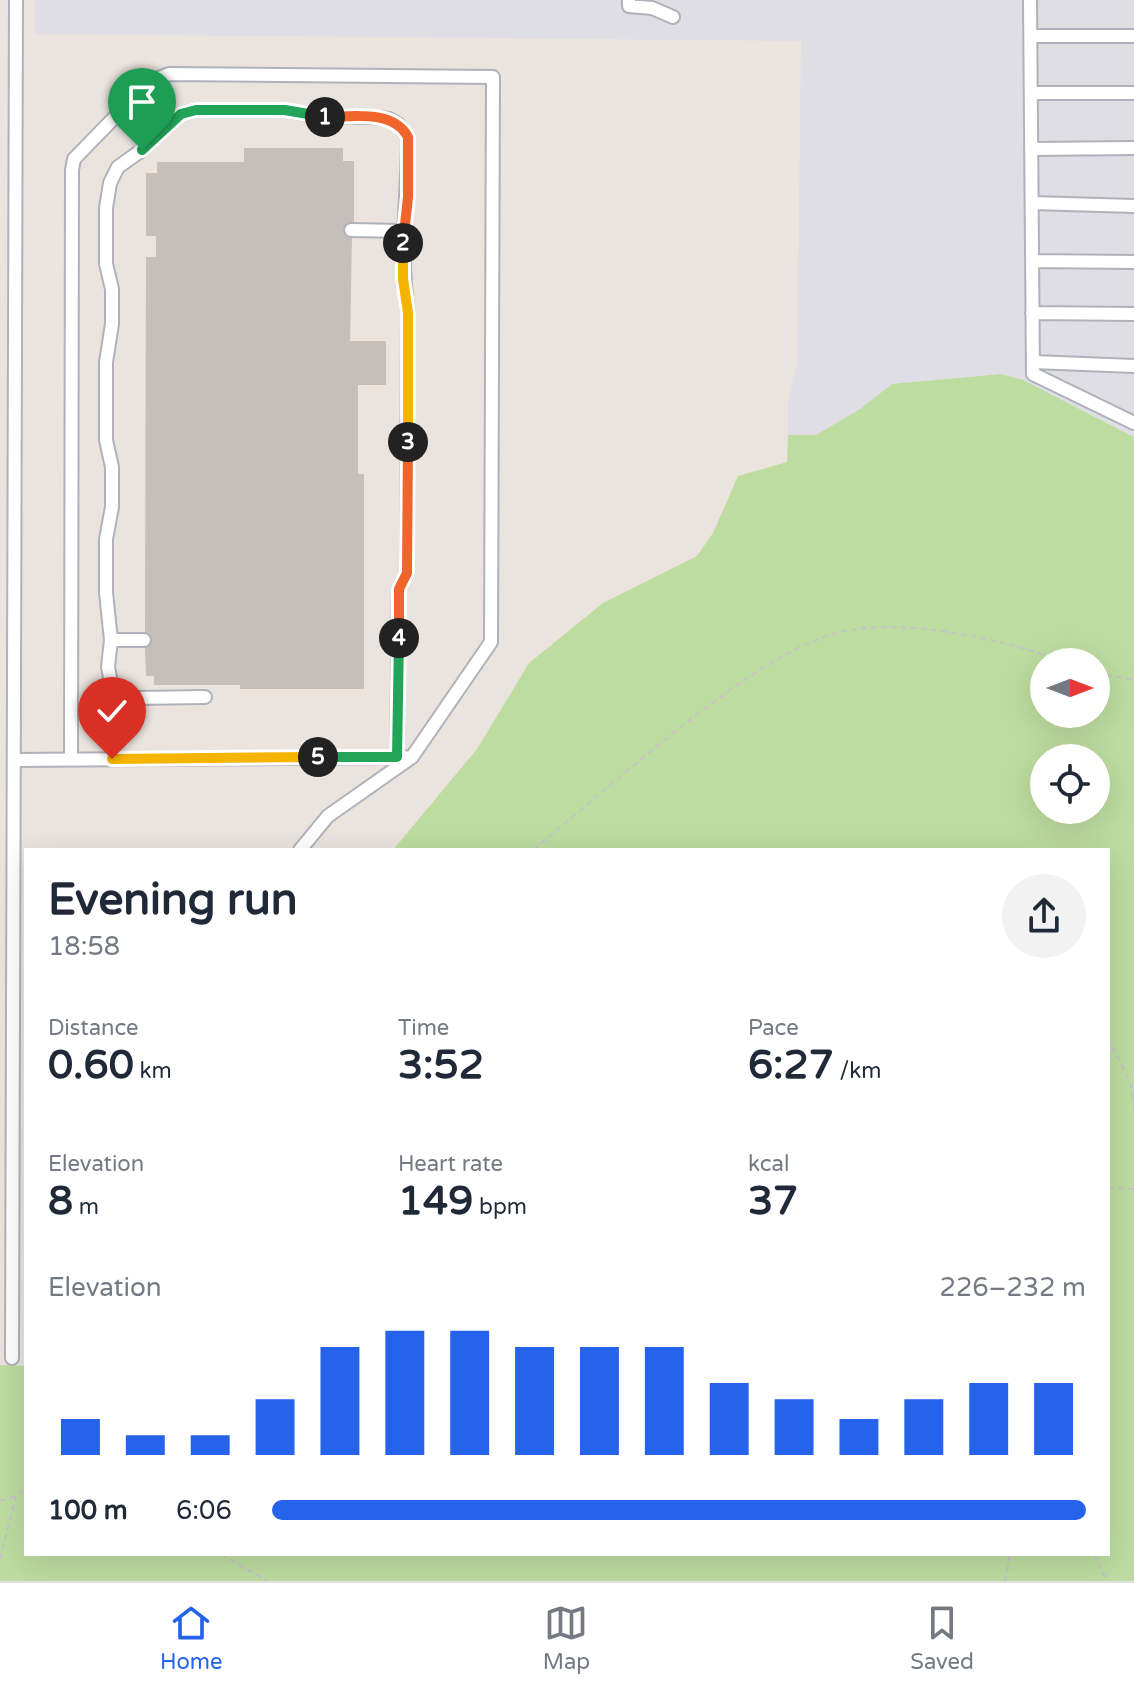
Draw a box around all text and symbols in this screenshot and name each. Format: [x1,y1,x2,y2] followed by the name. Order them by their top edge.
[108,68,176,150] pin
[120,80,164,124] icon: arrive
[305,97,345,137] pin: 1
[318,104,332,130] text: 1
[383,223,423,263] pin: 2
[396,230,410,256] text: 2
[388,422,428,462] pin: 3
[401,429,415,455] text: 3
[379,618,419,658] pin: 4
[392,625,406,651] text: 4
[1030,648,1110,728] north arrow
[1030,648,1110,824] map controls
[78,677,146,759] pin
[90,689,134,733] icon: check
[298,737,338,777] pin: 5
[311,744,325,770] text: 5
[1030,744,1110,824] button: locate
[48,874,297,927] text: Evening run
[1002,874,1086,958] button: share
[48,931,120,962] text: 18:58
[48,1015,139,1041] text: Distance
[398,1015,449,1041] text: Time
[748,1015,799,1041] text: Pace
[48,1041,134,1089] text: 0.60
[398,1041,484,1089] text: 3:52
[748,1041,834,1089] text: 6:27
[134,1058,172,1084] text: km
[834,1058,881,1084] text: /km
[48,1151,144,1177] text: Elevation
[398,1151,503,1177] text: Heart rate
[748,1151,789,1177] text: kcal
[48,1177,73,1225] text: 8
[398,1177,473,1225] text: 149
[748,1177,798,1225] text: 37
[73,1194,99,1220] text: m
[473,1194,527,1220] text: bpm
[48,1272,162,1303] text: Elevation
[940,1272,1086,1303] text: 226–232 m
[48,1495,128,1526] text: 100 m
[176,1495,232,1526] text: 6:06
[160,1601,222,1675] tab: Home
[543,1601,590,1675] tab: Map
[910,1601,974,1675] tab: Saved

